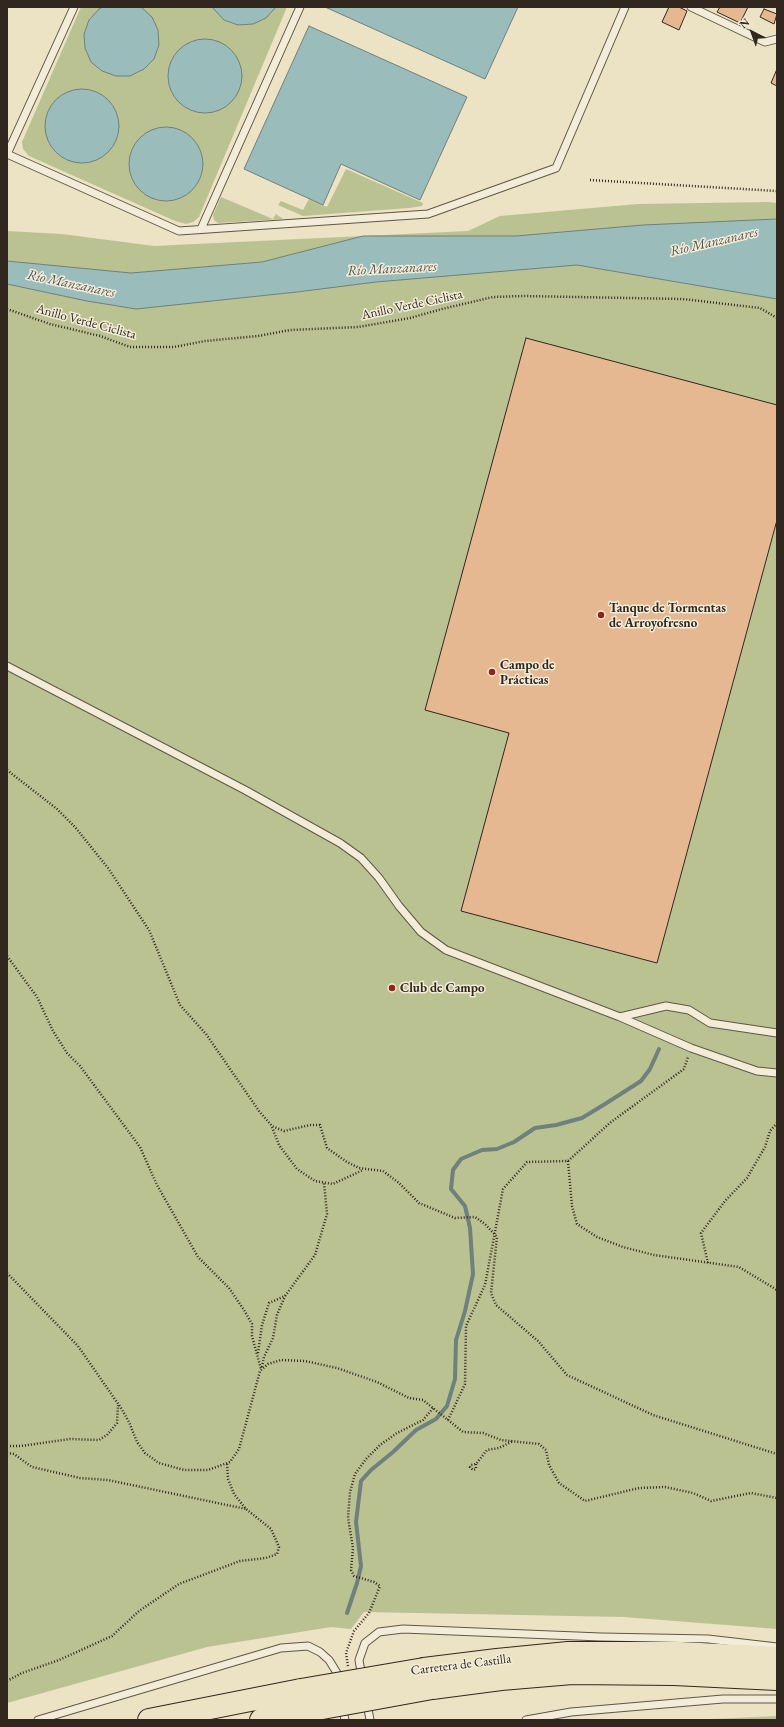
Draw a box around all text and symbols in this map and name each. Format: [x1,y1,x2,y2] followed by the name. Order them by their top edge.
[732,12,772,52] north arrow
[736,15,752,31] text: N
[668,224,760,260] water label: Río Manzanares
[347,258,437,280] water label: Río Manzanares
[25,266,117,302] water label: Río Manzanares
[360,287,464,323] street label: Anillo Verde Ciclista
[34,301,138,343] street label: Anillo Verde Ciclista
[609,600,726,631] place label: Tanque de Tormentas de Arroyofresno
[596,610,606,620] marker: Tanque de Tormentas de Arroyofresno
[500,657,554,688] place label: Campo de Prácticas
[487,667,497,677] marker: Campo de Prácticas
[400,980,485,996] place label: Club de Campo
[387,983,397,993] marker: Club de Campo
[410,1651,512,1679] street label: Carretera de Castilla

